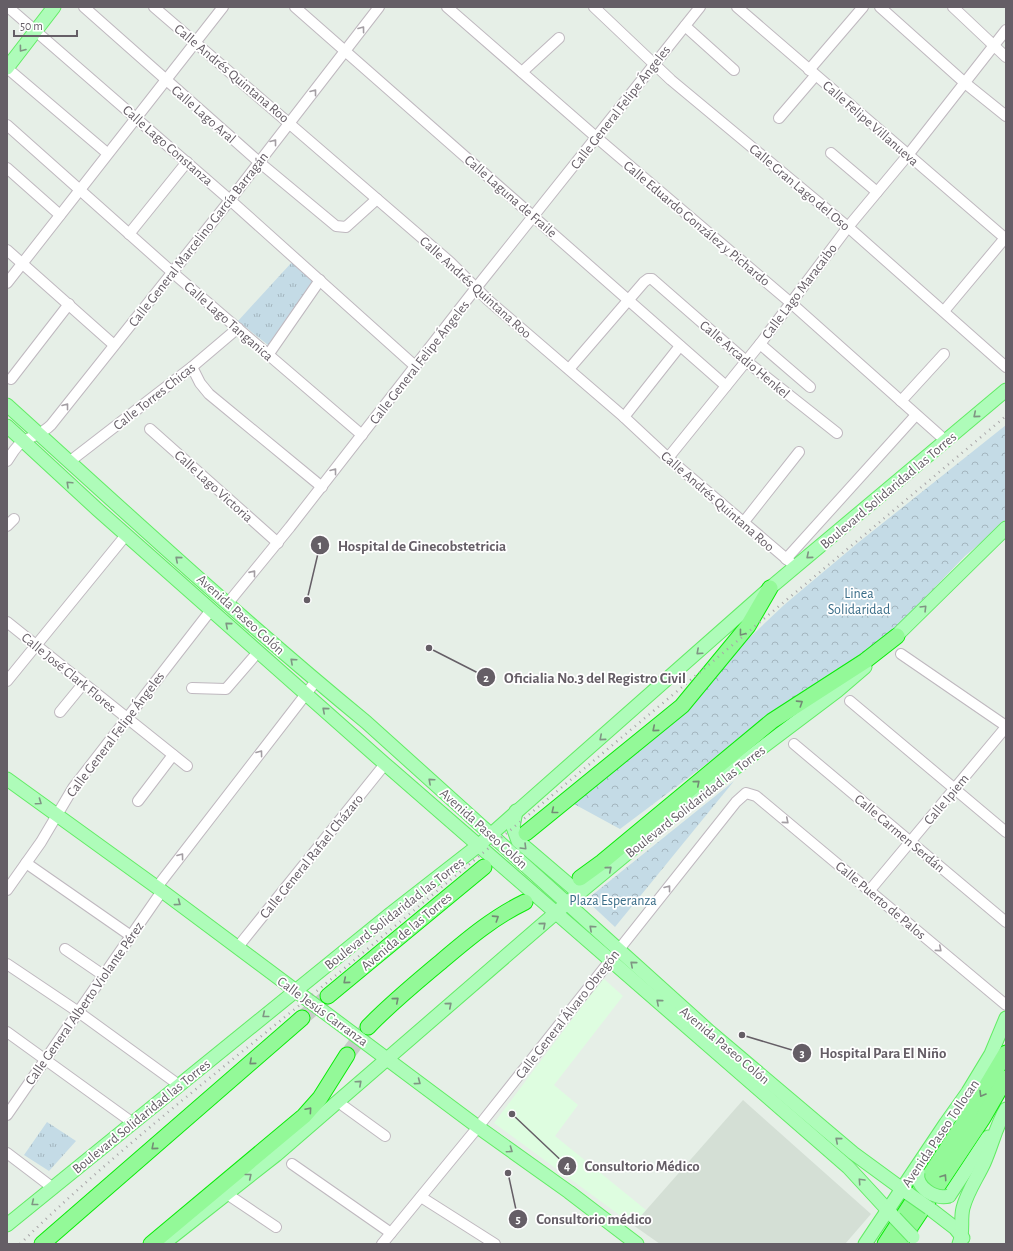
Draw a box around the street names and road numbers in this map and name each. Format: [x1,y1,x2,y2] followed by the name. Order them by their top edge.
[171,22,291,126] street label: Calle Andrés Quintana Roo
[566,41,673,172] street label: Calle General Felipe Ángeles
[820,79,921,169] street label: Calle Felipe Villanueva
[169,83,238,146] street label: Calle Lago Aral
[120,103,215,189] street label: Calle Lago Constanza
[746,142,852,234] street label: Calle Gran Lago del Oso
[126,150,271,330] street label: Calle General Marcelino García Barragán
[462,153,559,241] street label: Calle Laguna de Fraile
[620,159,772,289] street label: Calle Eduardo González y Pichardo
[417,234,534,341] street label: Calle Andrés Quintana Roo
[760,241,840,342] street label: Calle Lago Maracaibo
[181,280,276,364] street label: Calle Lago Tanganica
[365,296,472,427] street label: Calle General Felipe Ángeles
[697,318,792,401] street label: Calle Arcadio Henkel
[111,361,198,433] street label: Calle Torres Chicas
[818,430,959,552] street label: Boulevard Solidaridad las Torres
[172,448,255,526] street label: Calle Lago Victoria
[658,449,777,555] street label: Calle Andrés Quintana Roo
[194,572,287,657] street label: Avenida Paseo Colón
[19,631,118,715] street label: Calle José Clark Flores
[62,668,167,800] street label: Calle General Felipe Ángeles
[623,743,768,861] street label: Boulevard Solidaridad las Torres
[922,772,972,828] street label: Calle Ipiem
[437,786,530,871] street label: Avenida Paseo Colón
[257,792,366,921] street label: Calle General Rafael Cházaro
[852,792,947,875] street label: Calle Carmen Serdán
[322,855,467,973] street label: Boulevard Solidaridad las Torres
[833,859,928,942] street label: Calle Puerto de Palos
[359,890,455,974] street label: Avenida de las Torres
[23,919,147,1088] street label: Calle General Alberto Violante Pérez
[511,946,622,1082] street label: Calle General Álvaro Obregón
[275,974,371,1050] street label: Calle Jesús Carranza
[677,1004,772,1087] street label: Avenida Paseo Colón
[70,1057,213,1177] street label: Boulevard Solidaridad las Torres
[900,1077,982,1190] street label: Avenida Paseo Tollocan

